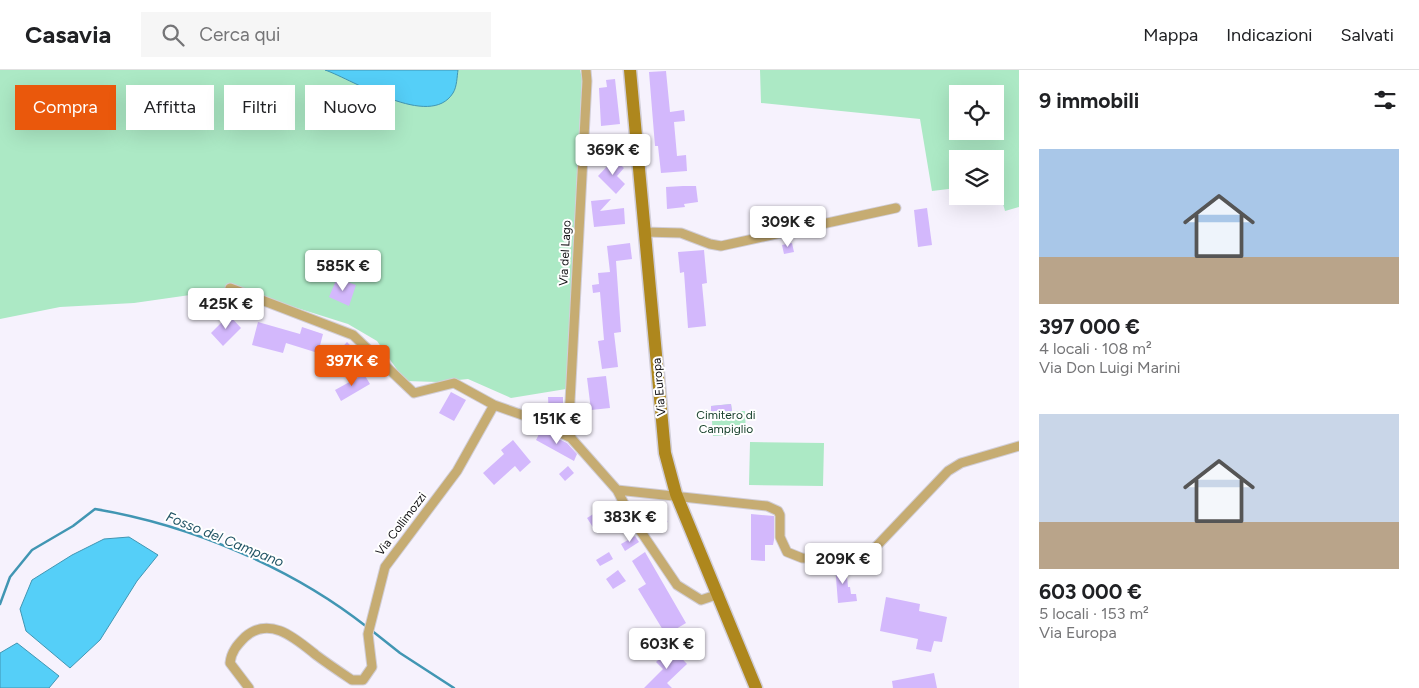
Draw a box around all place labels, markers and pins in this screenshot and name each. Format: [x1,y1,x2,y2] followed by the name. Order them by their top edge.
[572,134,654,176] pin: 369K €
[747,206,829,248] pin: 309K €
[302,250,384,292] pin: 585K €
[185,288,267,330] pin: 425K €
[311,344,393,387] pin: 397K €
[516,402,598,445] pin: 151K €
[589,500,671,543] pin: 383K €
[802,542,884,585] pin: 209K €
[626,628,708,670] pin: 603K €

